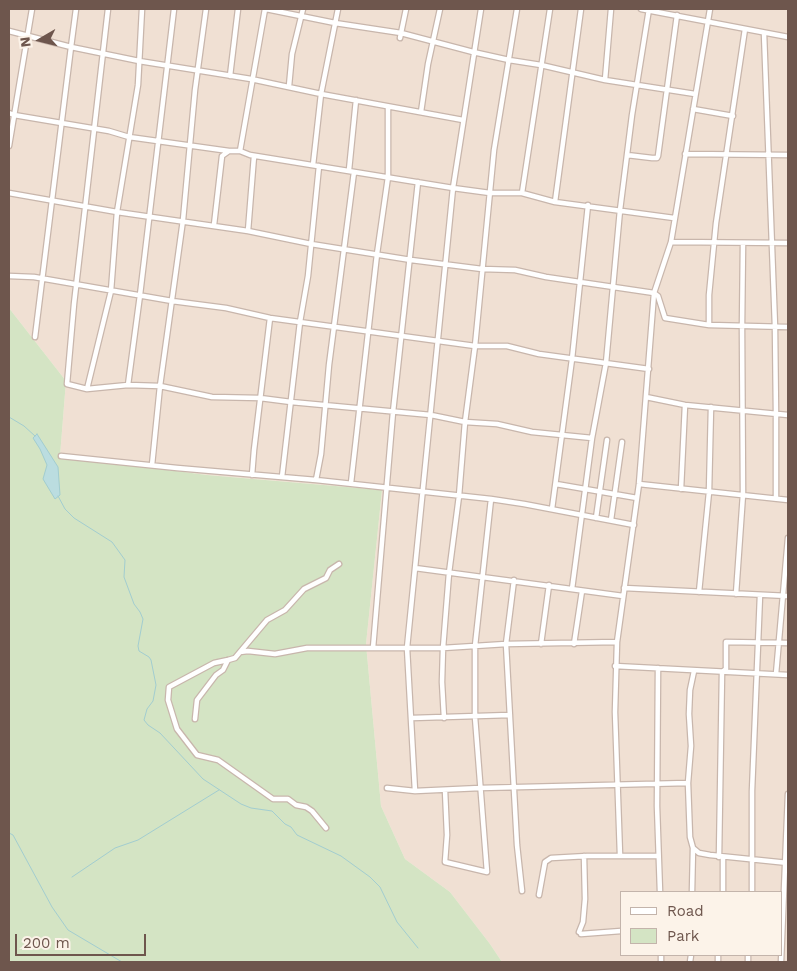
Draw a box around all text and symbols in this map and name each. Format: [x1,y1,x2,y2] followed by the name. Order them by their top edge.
[15,15,65,65] north arrow
[17,36,34,48] text: N
[620,891,782,956] legend
[667,902,704,920] text: Road
[18,924,149,956] scale bar
[667,927,699,945] text: Park
[23,934,70,952] text: 200 m

